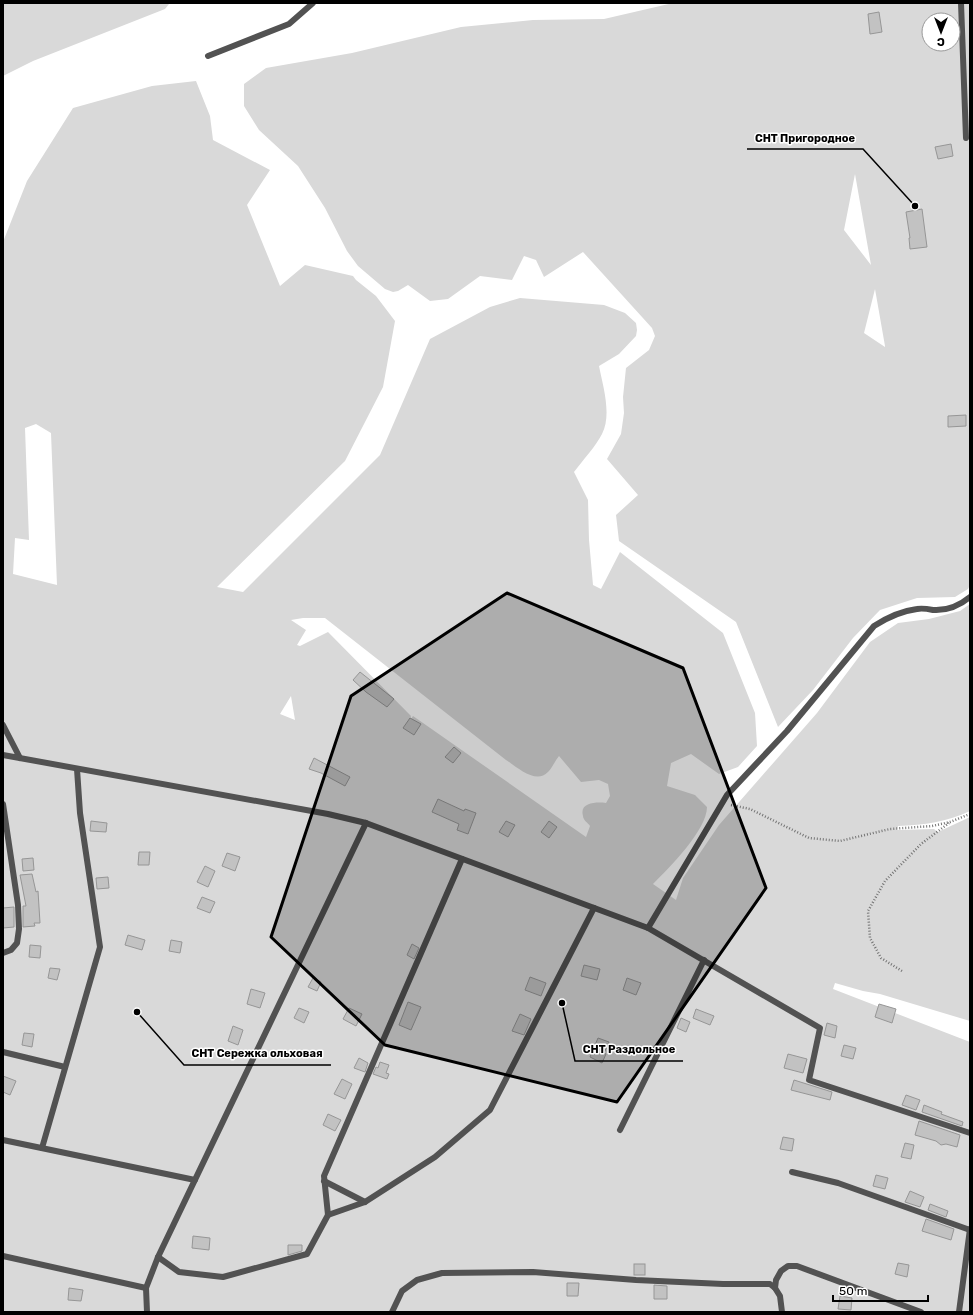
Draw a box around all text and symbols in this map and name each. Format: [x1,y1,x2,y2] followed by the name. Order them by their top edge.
[921,12,961,52] north arrow
[937,35,945,48] text: С
[747,126,863,149] callout: СНТ Пригородное
[755,132,856,145] text: СНТ Пригородное
[575,1038,683,1061] callout: СНТ Раздольное
[184,1042,331,1065] callout: СНТ Сережка ольховая
[583,1043,676,1056] text: СНТ Раздольное
[191,1047,323,1060] text: СНТ Сережка ольховая
[833,1277,928,1303] scale bar
[839,1284,867,1298] text: 50 m

